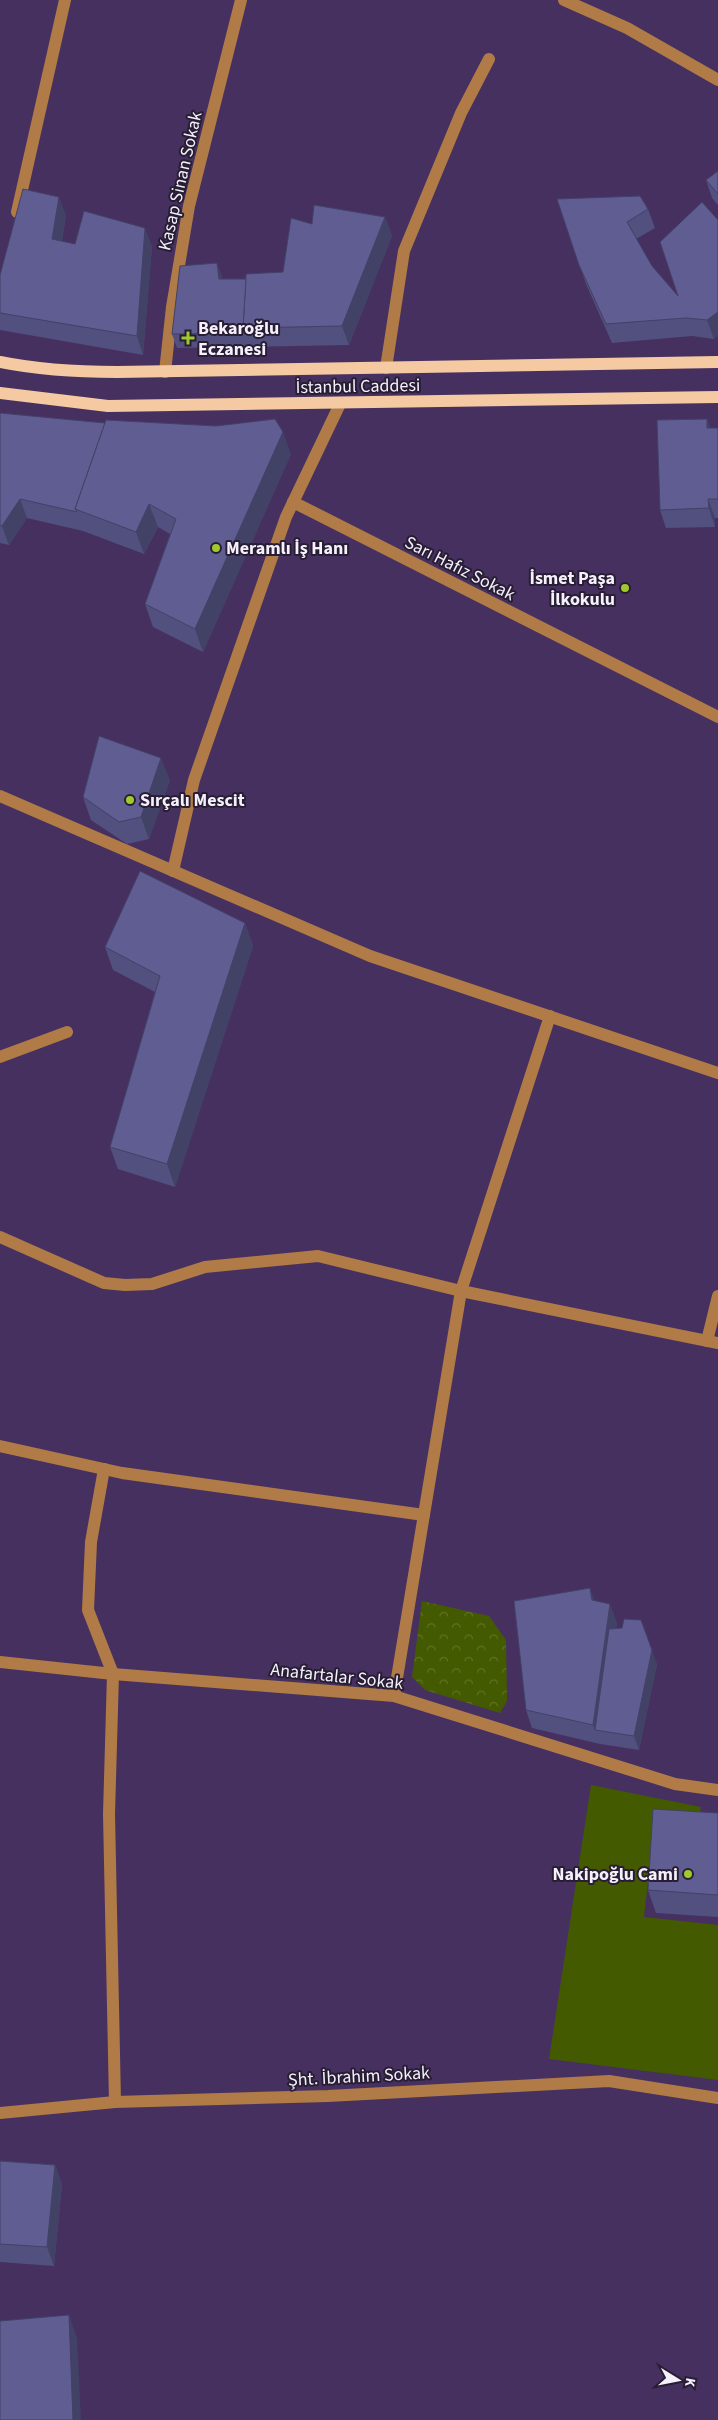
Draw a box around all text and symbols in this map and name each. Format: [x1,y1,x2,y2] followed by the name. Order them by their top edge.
[152,109,209,253] street label: Kasap Sinan Sokak
[198,316,279,362] place label: Bekaroğlu Eczanesi
[182,332,194,344] marker: Bekaroğlu Eczanesi
[295,373,421,400] street label: İstanbul Caddesi
[400,530,519,607] street label: Sarı Hafız Sokak
[226,536,348,561] place label: Meramlı İş Hanı
[210,542,222,554] marker: Meramlı İş Hanı
[529,566,615,612] place label: İsmet Paşa İlkokulu
[619,582,631,594] marker: İsmet Paşa İlkokulu
[140,788,245,813] place label: Sırçalı Mescit
[124,794,136,806] marker: Sırçalı Mescit
[269,1657,405,1696] street label: Anafartalar Sokak
[552,1862,678,1887] place label: Nakipoğlu Cami
[682,1868,694,1880] marker: Nakipoğlu Cami
[287,2060,431,2093] street label: Şht. İbrahim Sokak
[653,2355,703,2405] north arrow
[679,2376,700,2388] text: K

